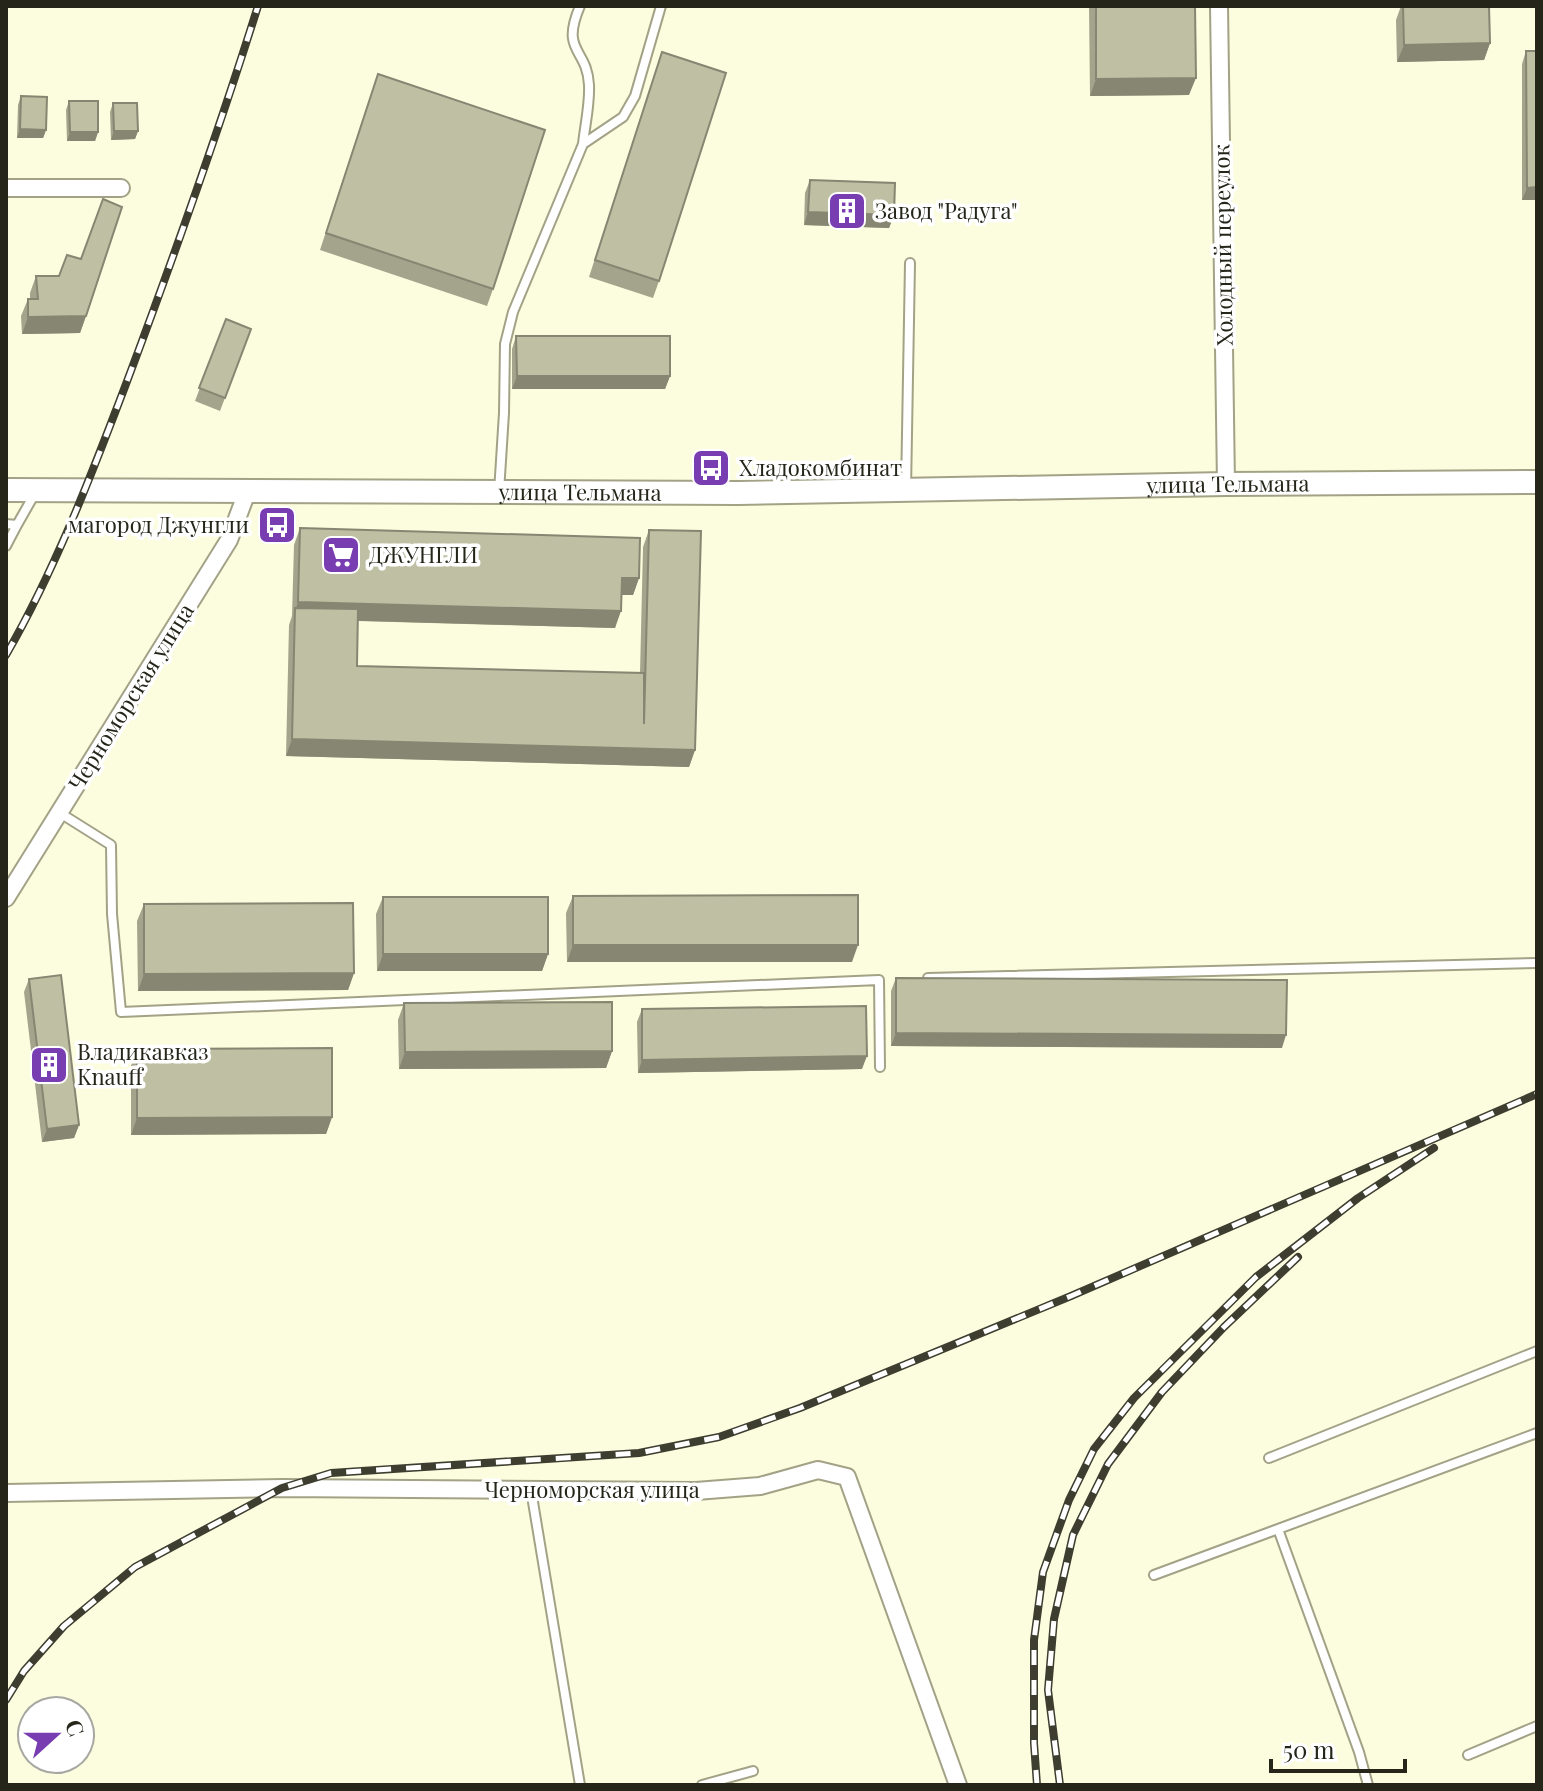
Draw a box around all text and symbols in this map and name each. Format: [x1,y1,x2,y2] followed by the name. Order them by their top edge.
[1205,143,1239,346] street label: Холодный переулок
[826,190,868,232] building icon: Завод "Радуга"
[875,195,1018,225] place label: Завод "Радуга"
[690,447,732,489] bus stop icon: Хладокомбинат
[739,452,902,482] place label: Хладокомбинат
[1145,467,1310,499] street label: улица Тельмана
[497,476,662,507] street label: улица Тельмана
[256,504,298,546] bus stop icon: магород Джунгли
[68,509,249,539] place label: магород Джунгли
[320,534,362,576] supermarket icon: ДЖУНГЛИ
[369,539,478,569] place label: ДЖУНГЛИ
[60,597,200,796] street label: Черноморская улица
[77,1036,208,1091] place label: Владикавказ Knauff
[28,1044,70,1086] building icon: Владикавказ Knauff
[484,1474,700,1504] street label: Черноморская улица
[16,1695,96,1775] north arrow
[59,1715,92,1740] text: С
[1271,1723,1405,1773] scale bar
[1283,1733,1335,1765] text: 50 m

